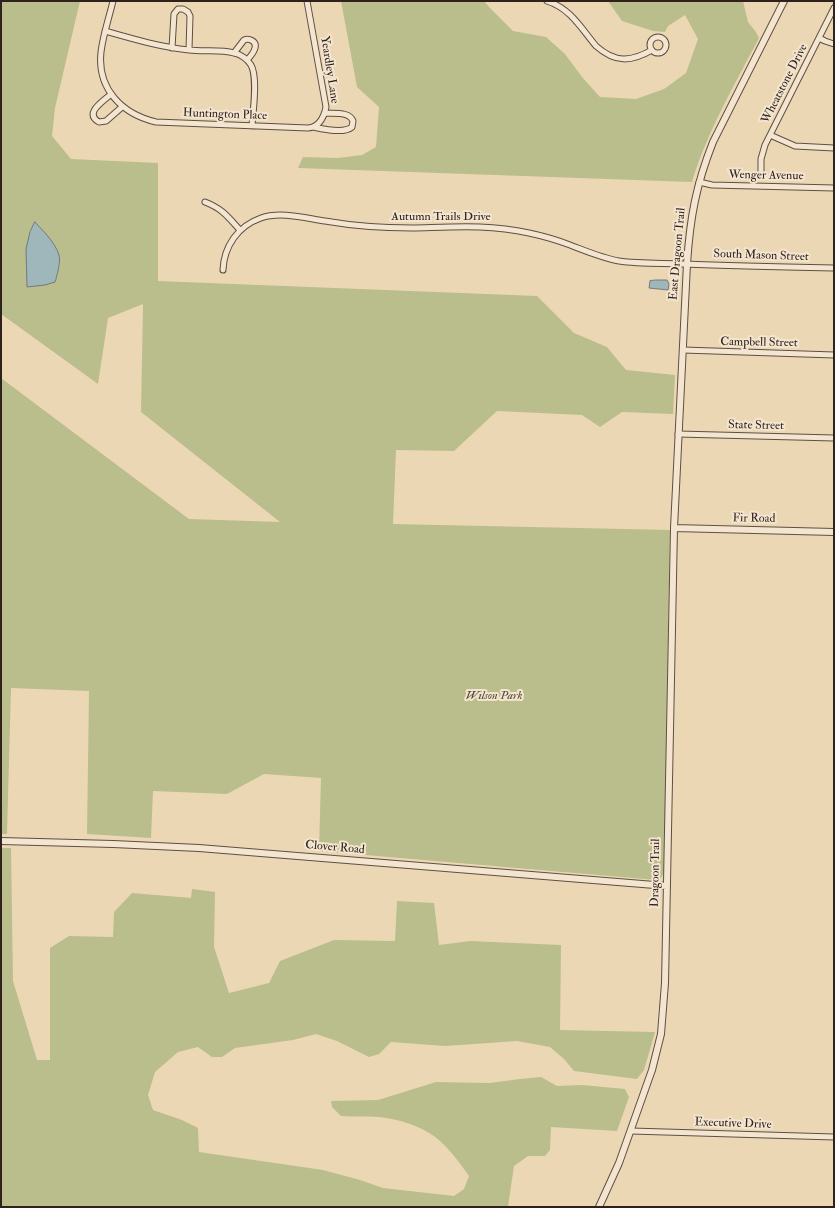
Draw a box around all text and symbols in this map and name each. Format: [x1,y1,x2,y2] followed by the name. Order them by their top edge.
[317,35,341,105] street label: Yeardley Lane
[759,42,811,126] street label: Wheatstone Drive
[183,106,267,124] street label: Huntington Place
[728,168,804,184] street label: Wenger Avenue
[667,207,689,301] street label: East Dragoon Trail
[391,210,491,224] street label: Autumn Trails Drive
[713,247,809,265] street label: South Mason Street
[720,335,798,351] street label: Campbell Street
[728,418,784,434] street label: State Street
[733,511,775,527] street label: Fir Road
[466,689,522,703] park label: Wilson Park
[305,838,365,858] street label: Clover Road
[648,839,664,907] street label: Dragoon Trail
[694,1115,772,1133] street label: Executive Drive

